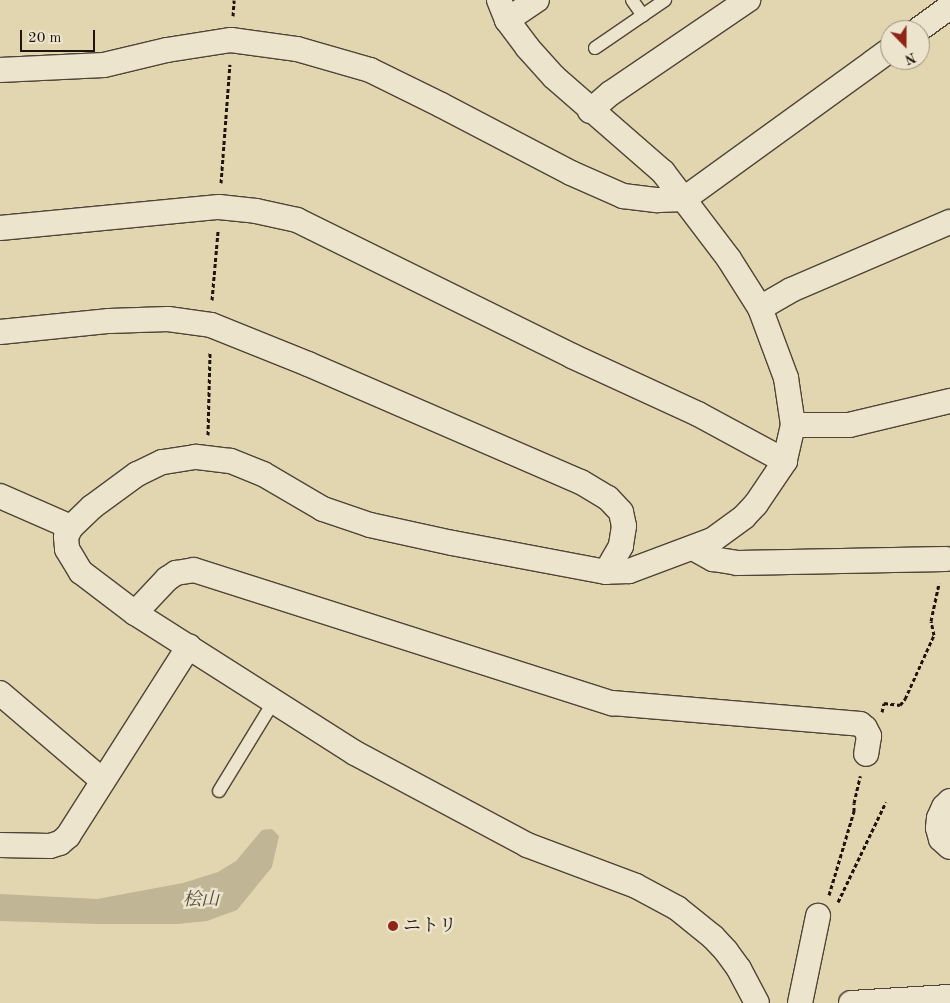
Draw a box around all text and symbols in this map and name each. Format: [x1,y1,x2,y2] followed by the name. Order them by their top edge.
[22,20,98,52] scale bar
[880,20,930,70] north arrow
[28,31,62,46] text: 20 m
[903,49,918,66] text: N
[183,889,219,911] park label: 桧山
[403,915,457,937] place label: ニトリ
[387,920,399,932] marker: ニトリ

